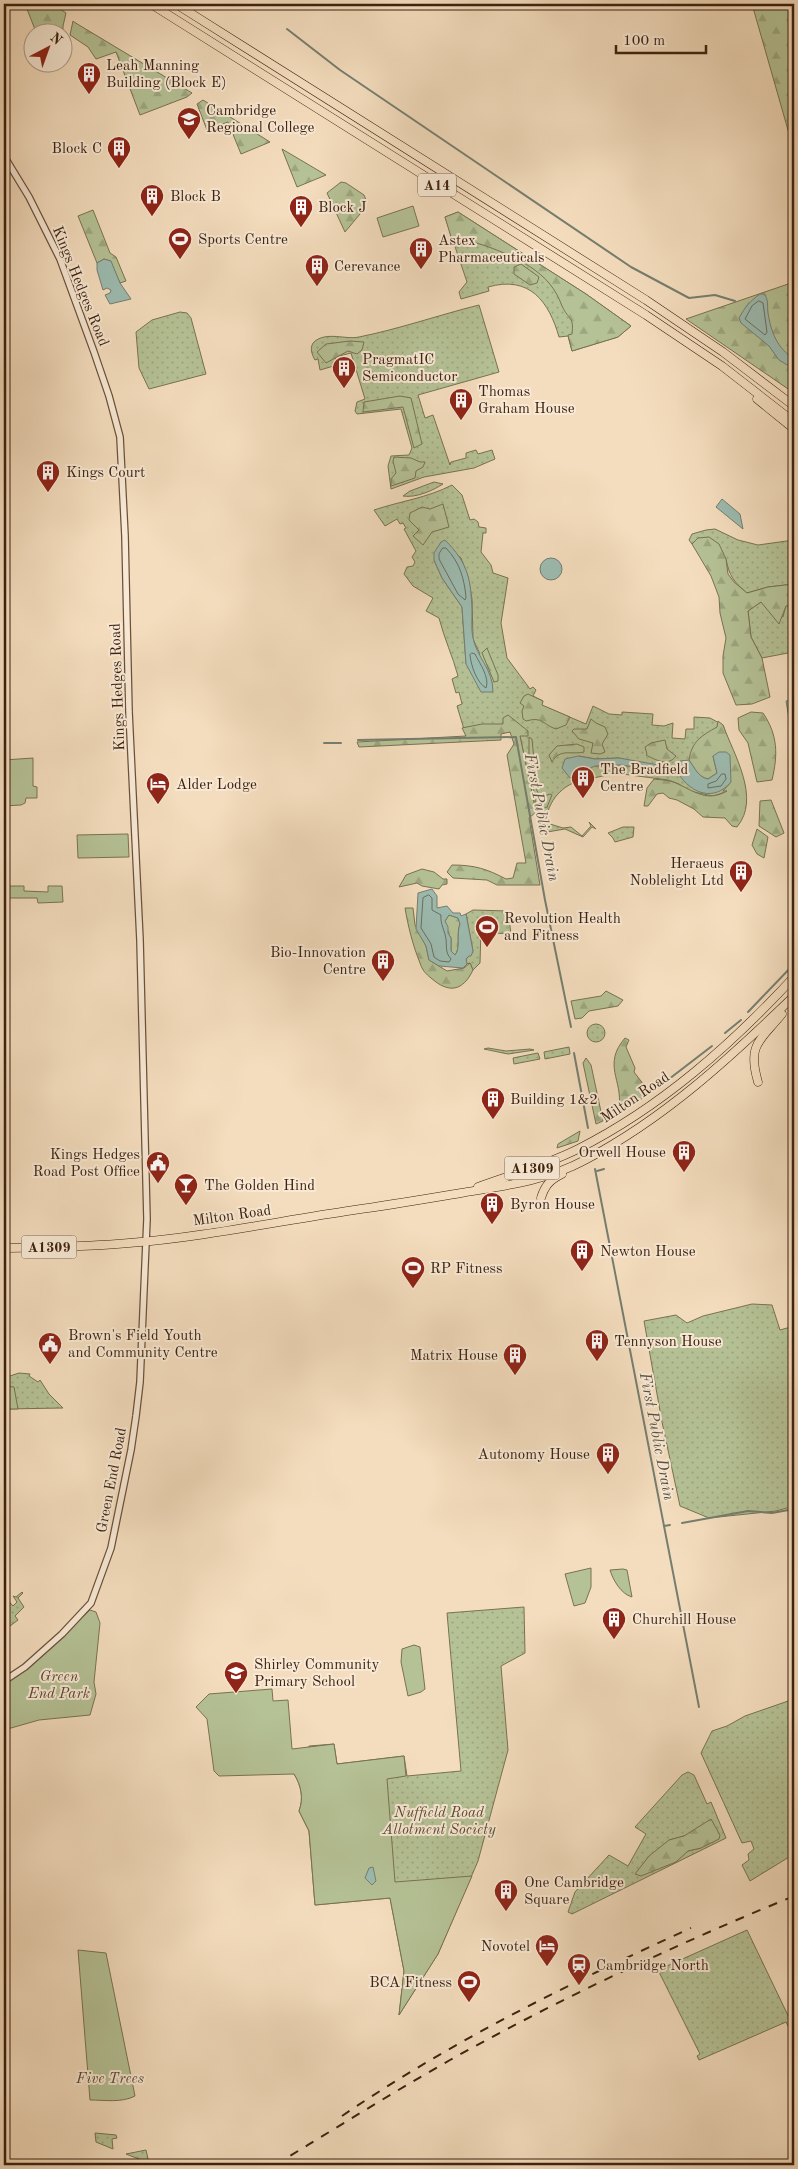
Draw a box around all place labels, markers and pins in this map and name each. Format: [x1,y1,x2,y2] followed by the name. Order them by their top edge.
[106,59,227,91] place label: Leah Manning Building (Block E)
[76,61,102,95] building icon: Leah Manning Building (Block E)
[206,104,315,136] place label: Cambridge Regional College
[176,106,202,140] school or university icon: Cambridge Regional College
[106,135,132,169] building icon: Block C
[52,142,102,157] place label: Block C
[139,183,165,217] building icon: Block B
[170,190,221,205] place label: Block B
[288,194,314,228] building icon: Block J
[318,201,366,216] place label: Block J
[167,226,193,260] sports icon: Sports Centre
[198,233,288,248] place label: Sports Centre
[438,234,545,266] place label: Astex Pharmaceuticals
[408,236,434,270] building icon: Astex Pharmaceuticals
[304,253,330,287] building icon: Cerevance
[334,260,401,275] place label: Cerevance
[362,353,457,385] place label: PragmatIC Semiconductor
[331,355,357,389] building icon: PragmatIC Semiconductor
[478,385,575,417] place label: Thomas Graham House
[448,387,474,421] building icon: Thomas Graham House
[35,459,61,493] building icon: Kings Court
[66,466,145,481] place label: Kings Court
[600,763,689,795] place label: The Bradfield Centre
[570,765,596,799] building icon: The Bradfield Centre
[145,771,171,805] hotel icon: Alder Lodge
[176,778,257,793] place label: Alder Lodge
[629,857,724,889] place label: Heraeus Noblelight Ltd
[728,859,754,893] building icon: Heraeus Noblelight Ltd
[504,912,621,944] place label: Revolution Health and Fitness
[474,914,500,948] sports icon: Revolution Health and Fitness
[270,946,366,978] place label: Bio-Innovation Centre
[370,948,396,982] building icon: Bio-Innovation Centre
[480,1086,506,1120] building icon: Building 1&2
[510,1093,598,1108] place label: Building 1&2
[671,1139,697,1173] building icon: Orwell House
[579,1146,666,1161] place label: Orwell House
[33,1148,140,1180] place label: Kings Hedges Road Post Office
[145,1150,171,1184] public building icon: Kings Hedges Road Post Office
[173,1172,199,1206] bar icon: The Golden Hind
[204,1179,315,1194] place label: The Golden Hind
[479,1191,505,1225] building icon: Byron House
[510,1198,595,1213] place label: Byron House
[569,1238,595,1272] building icon: Newton House
[600,1245,696,1260] place label: Newton House
[400,1255,426,1289] sports icon: RP Fitness
[430,1262,503,1277] place label: RP Fitness
[584,1328,610,1362] building icon: Tennyson House
[68,1329,218,1361] place label: Brown's Field Youth and Community Centre
[37,1331,63,1365] public building icon: Brown's Field Youth and Community Centre
[614,1335,722,1350] place label: Tennyson House
[502,1342,528,1376] building icon: Matrix House
[410,1349,498,1364] place label: Matrix House
[595,1441,621,1475] building icon: Autonomy House
[478,1448,590,1463] place label: Autonomy House
[601,1606,627,1640] building icon: Churchill House
[632,1613,736,1628] place label: Churchill House
[254,1658,379,1690] place label: Shirley Community Primary School
[223,1660,249,1694] school or university icon: Shirley Community Primary School
[524,1876,624,1908] place label: One Cambridge Square
[493,1878,519,1912] building icon: One Cambridge Square
[534,1933,560,1967] hotel icon: Novotel
[481,1940,530,1955] place label: Novotel
[566,1952,592,1986] station icon: Cambridge North
[596,1959,709,1974] place label: Cambridge North
[456,1969,482,2003] sports icon: BCA Fitness
[369,1976,452,1991] place label: BCA Fitness

